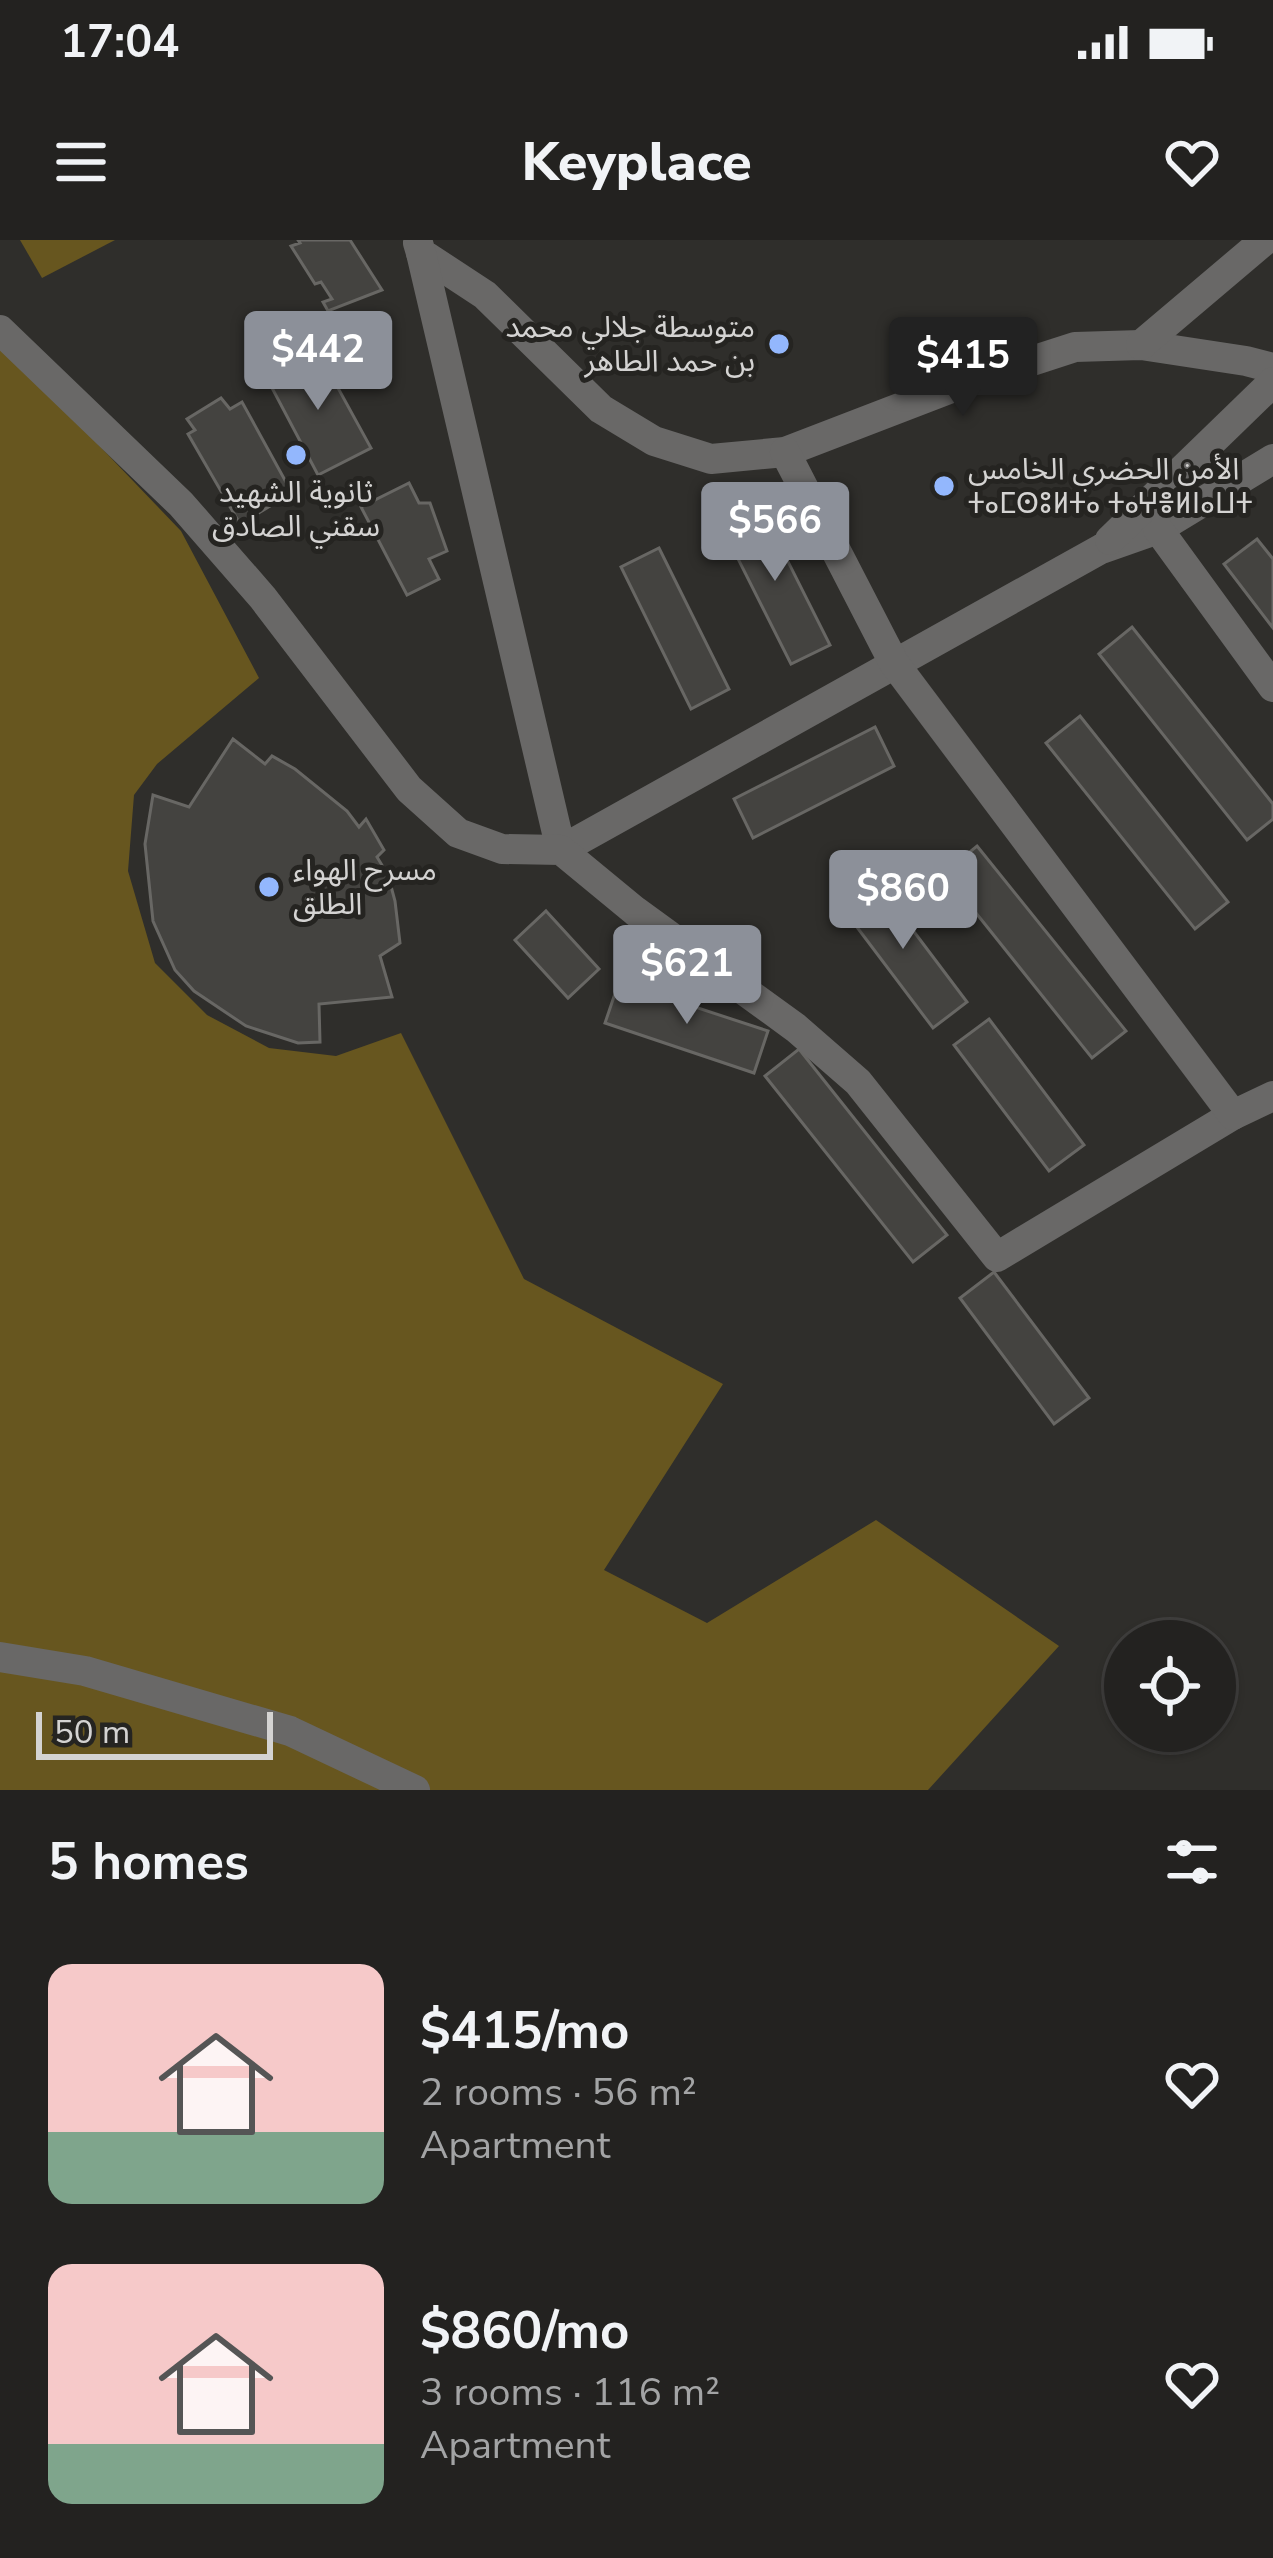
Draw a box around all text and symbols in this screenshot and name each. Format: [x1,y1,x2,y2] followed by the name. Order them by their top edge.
[60,12,179,73] text: 17:04
[521,125,752,199] text: Keyplace
[48,129,114,195] icon: menu
[1159,129,1225,195] icon: heart
[505,307,755,382] place label: متوسطة جلالي محمد بن حمد الطاهر
[247,311,389,413] pin: $442
[892,317,1034,419] pin: $415
[271,323,365,376] text: $442
[916,329,1010,382] text: $415
[766,331,792,357] marker: متوسطة جلالي محمد بن حمد الطاهر
[283,442,309,468] marker: ثانوية الشهيد سقني الصادق
[968,449,1252,524] place label: الأمن الحضري الخامس ⵜⴰⵎⵙⵓⵍⵜⴰ ⵜⴰⵖⴻⵍⵏⴰⵡⵜ
[212,472,380,549] place label: ثانوية الشهيد سقني الصادق
[931,473,957,499] marker: الأمن الحضري الخامس ⵜⴰⵎⵙⵓⵍⵜⴰ ⵜⴰⵖⴻⵍⵏⴰⵡⵜ
[704,482,846,584] pin: $566
[728,494,822,547] text: $566
[293,850,437,925] place label: مسرح الهواء الطلق
[832,850,974,952] pin: $860
[856,862,950,915] text: $860
[256,874,282,900] marker: مسرح الهواء الطلق
[616,925,758,1027] pin: $621
[640,937,734,990] text: $621
[1104,1620,1236,1752] map controls
[1104,1620,1236,1752] button: locate
[36,1706,273,1759] scale bar
[54,1710,130,1755] text: 50 m
[48,1827,249,1897] text: 5 homes
[1159,1829,1225,1895] icon: filters
[420,1996,629,2066] text: $415/mo
[144,2012,288,2156] icon: home
[1159,2051,1225,2117] icon: heart
[420,2066,697,2119] text: 2 rooms · 56 m²
[420,2119,610,2172] text: Apartment
[420,2296,629,2366] text: $860/mo
[144,2312,288,2456] icon: home
[1159,2351,1225,2417] icon: heart
[420,2366,720,2419] text: 3 rooms · 116 m²
[420,2419,610,2472] text: Apartment

